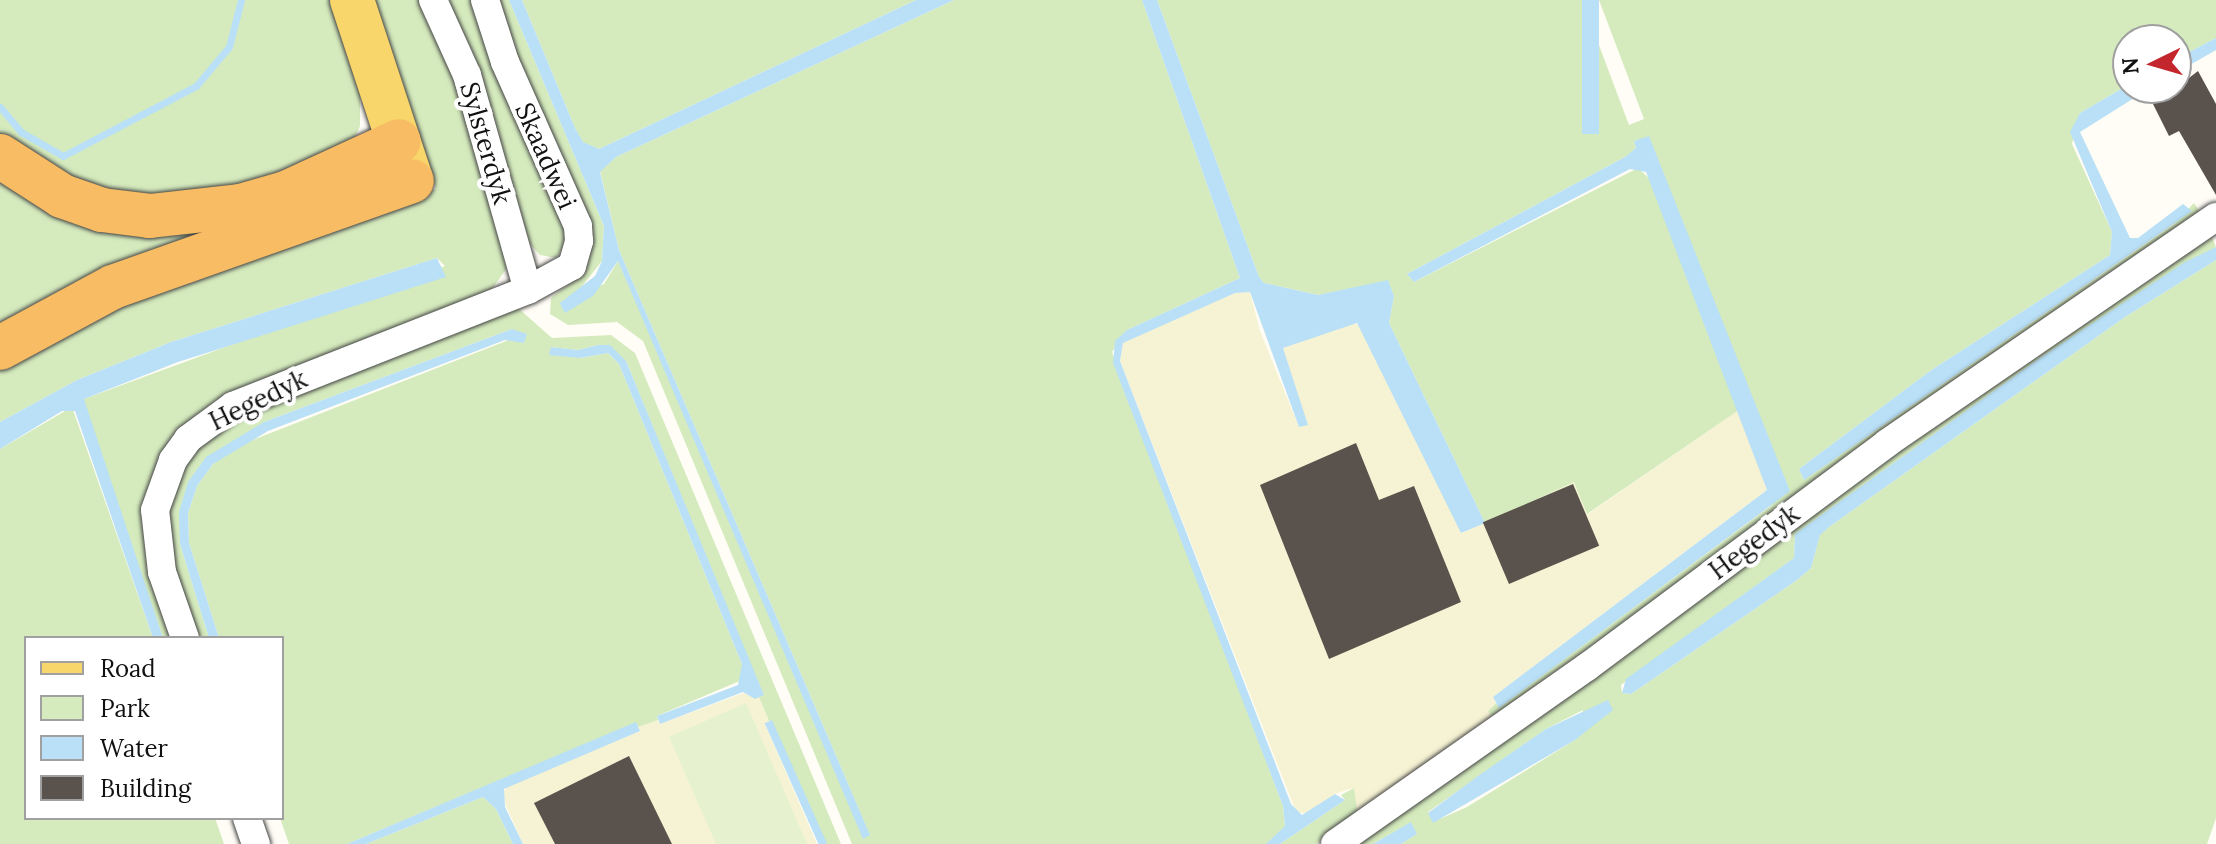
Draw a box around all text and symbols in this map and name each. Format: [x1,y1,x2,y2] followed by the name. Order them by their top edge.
[2112,24,2192,104] north arrow
[2115,56,2145,76] text: N
[454,78,518,208] street label: Sylsterdyk
[509,98,583,214] street label: Skaadwei
[204,363,312,437] street label: Hegedyk
[1703,498,1805,586] street label: Hegedyk
[24,636,284,820] legend
[100,653,156,684] text: Road
[100,693,150,724] text: Park
[100,733,168,764] text: Water
[100,773,191,804] text: Building

